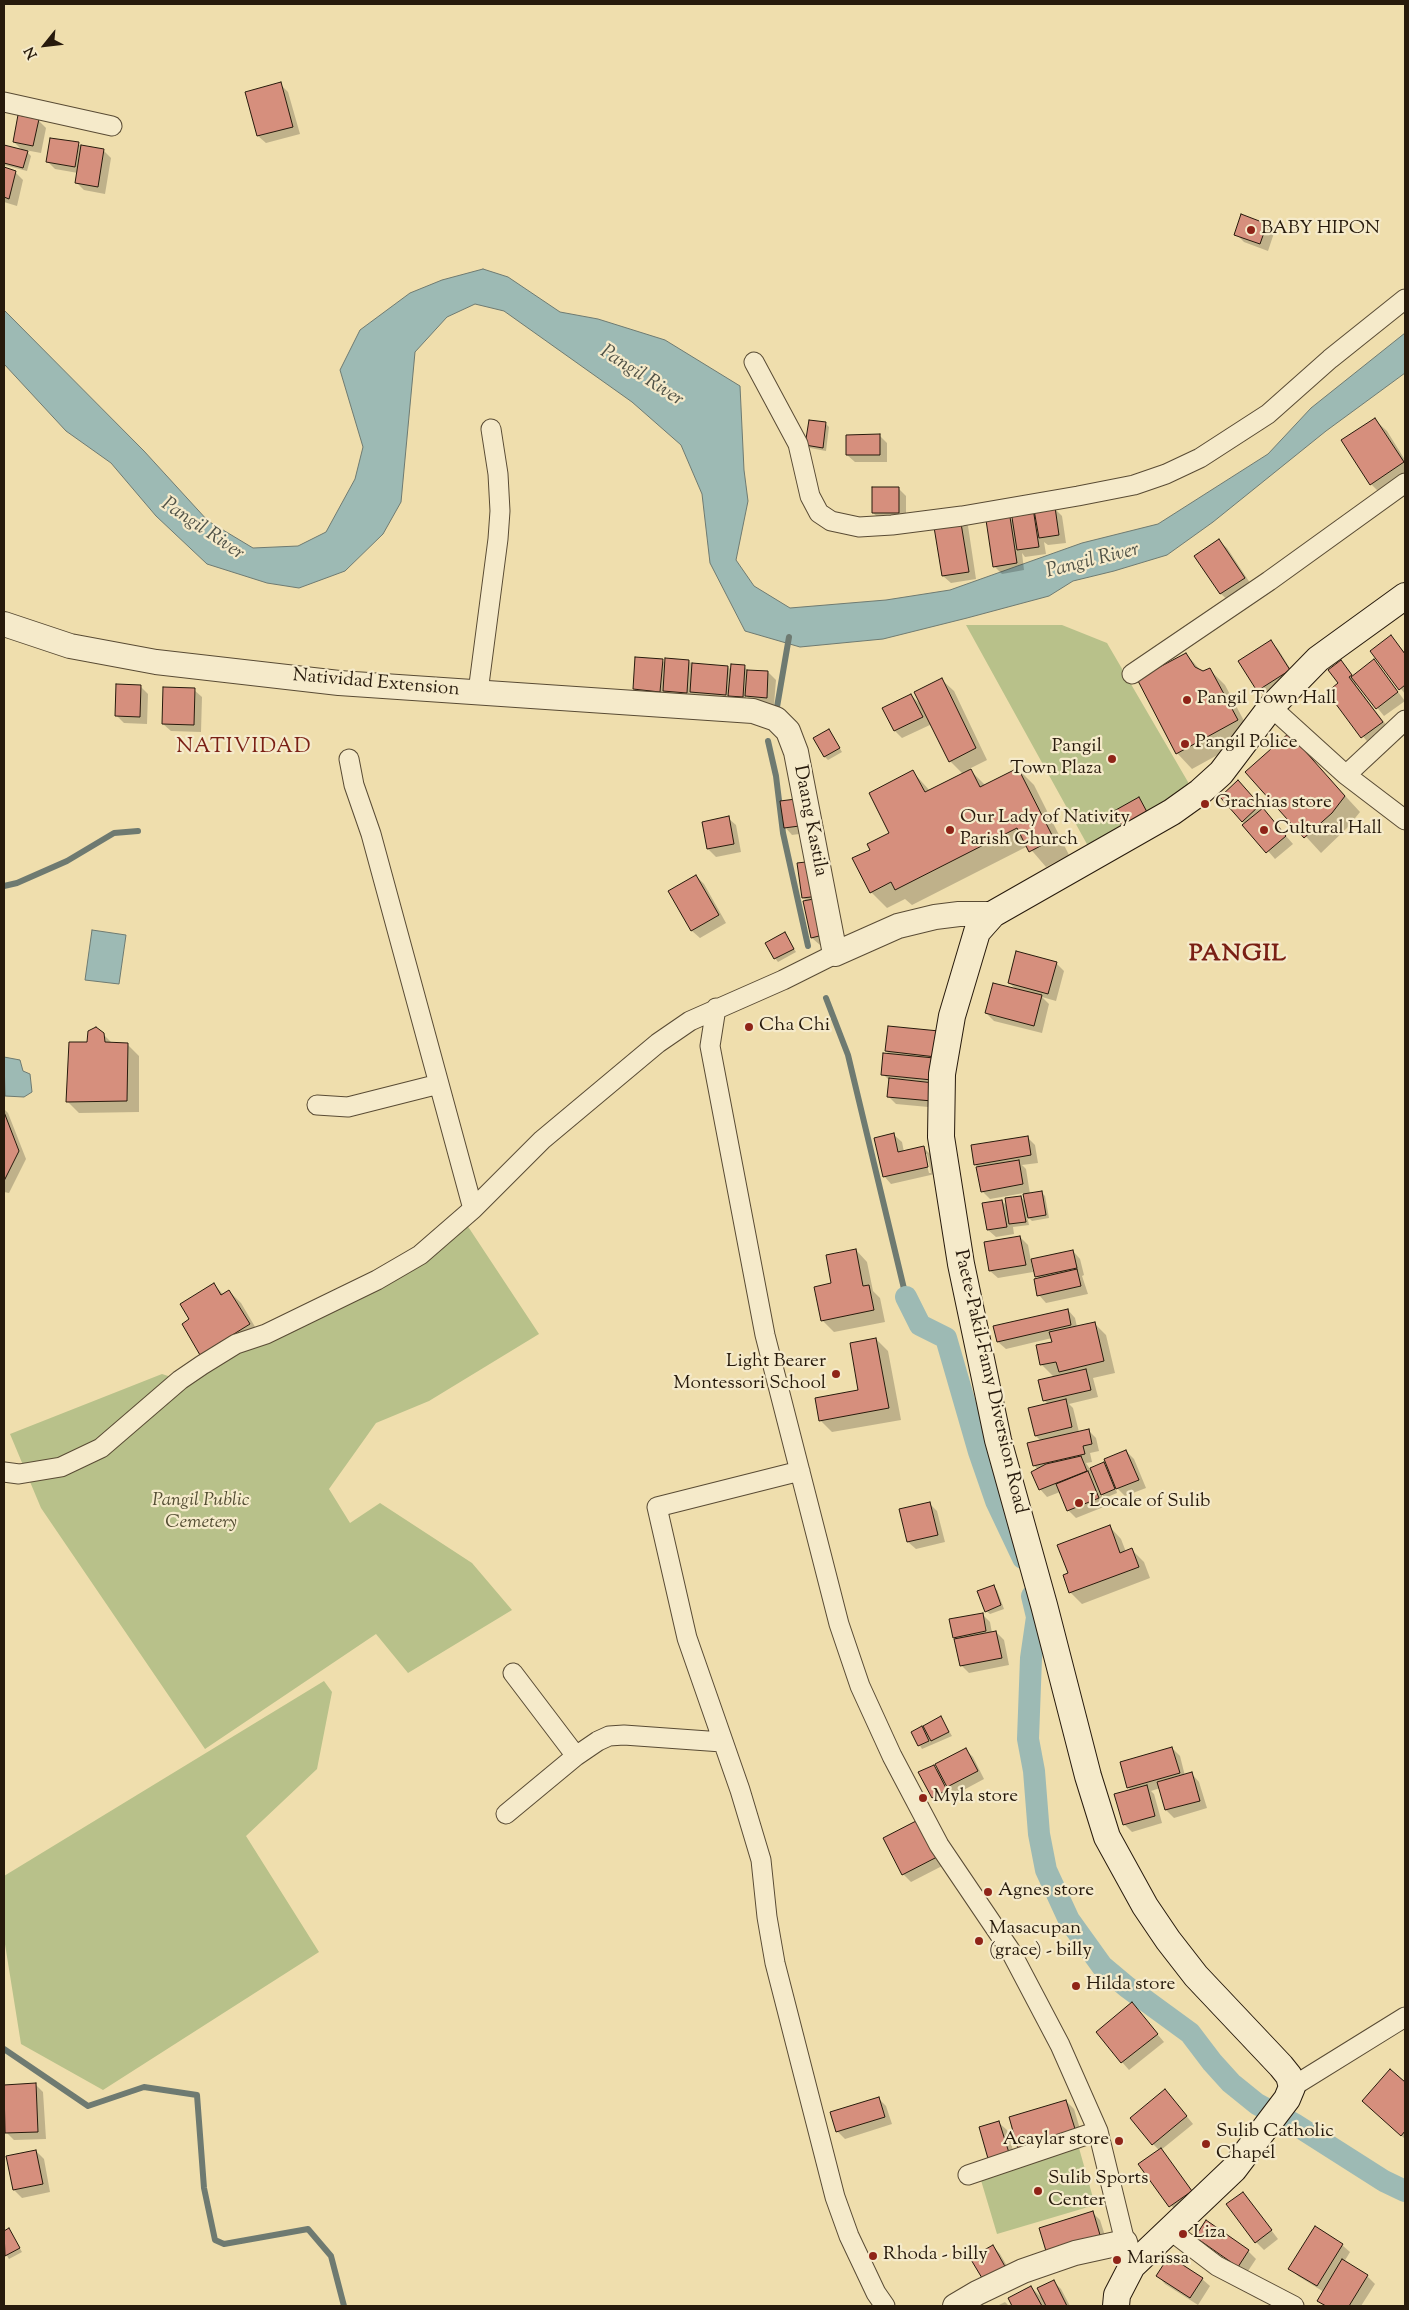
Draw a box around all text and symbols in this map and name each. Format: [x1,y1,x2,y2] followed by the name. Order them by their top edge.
[20,20,70,70] north arrow
[20,43,43,62] text: N
[1261,219,1380,241] place label: BABY HIPON
[1245,224,1257,236] marker: BABY HIPON
[595,341,687,413] water label: Pangil River
[156,494,248,566] water label: Pangil River
[1044,539,1142,585] water label: Pangil River
[292,665,460,703] street label: Natividad Extension
[1197,689,1337,711] place label: Pangil Town Hall
[1181,694,1193,706] marker: Pangil Town Hall
[1195,733,1298,755] place label: Pangil Police
[175,735,313,761] district label: NATIVIDAD
[1010,737,1102,781] place label: Pangil Town Plaza
[1179,738,1191,750] marker: Pangil Police
[1106,753,1118,765] marker: Pangil Town Plaza
[787,763,831,879] street label: Daang Kastila
[1215,793,1332,815] place label: Grachias store
[1199,798,1211,810] marker: Grachias store
[960,808,1130,852] place label: Our Lady of Nativity Parish Church
[1274,819,1382,841] place label: Cultural Hall
[944,824,956,836] marker: Our Lady of Nativity Parish Church
[1258,824,1270,836] marker: Cultural Hall
[1188,942,1288,970] district label: PANGIL
[759,1016,830,1038] place label: Cha Chi
[743,1021,755,1033] marker: Cha Chi
[947,1248,1031,1516] street label: Paete-Pakil-Famy Diversion Road
[673,1352,826,1396] place label: Light Bearer Montessori School
[830,1368,842,1380] marker: Light Bearer Montessori School
[152,1491,250,1535] park label: Pangil Public Cemetery
[1089,1492,1210,1514] place label: Locale of Sulib
[1073,1497,1085,1509] marker: Locale of Sulib
[933,1787,1018,1809] place label: Myla store
[917,1792,929,1804] marker: Myla store
[998,1881,1094,1903] place label: Agnes store
[982,1886,994,1898] marker: Agnes store
[989,1919,1092,1963] place label: Masacupan (grace) - billy
[973,1935,985,1947] marker: Masacupan (grace) - billy
[1086,1975,1175,1997] place label: Hilda store
[1070,1980,1082,1992] marker: Hilda store
[1216,2122,1334,2166] place label: Sulib Catholic Chapel
[1003,2130,1109,2152] place label: Acaylar store
[1113,2135,1125,2147] marker: Acaylar store
[1200,2138,1212,2150] marker: Sulib Catholic Chapel
[1048,2169,1149,2213] place label: Sulib Sports Center
[1032,2185,1044,2197] marker: Sulib Sports Center
[1193,2223,1226,2245] place label: Liza
[1177,2228,1189,2240] marker: Liza
[883,2245,988,2267] place label: Rhoda - billy
[1127,2249,1189,2271] place label: Marissa
[867,2250,879,2262] marker: Rhoda - billy
[1111,2254,1123,2266] marker: Marissa

